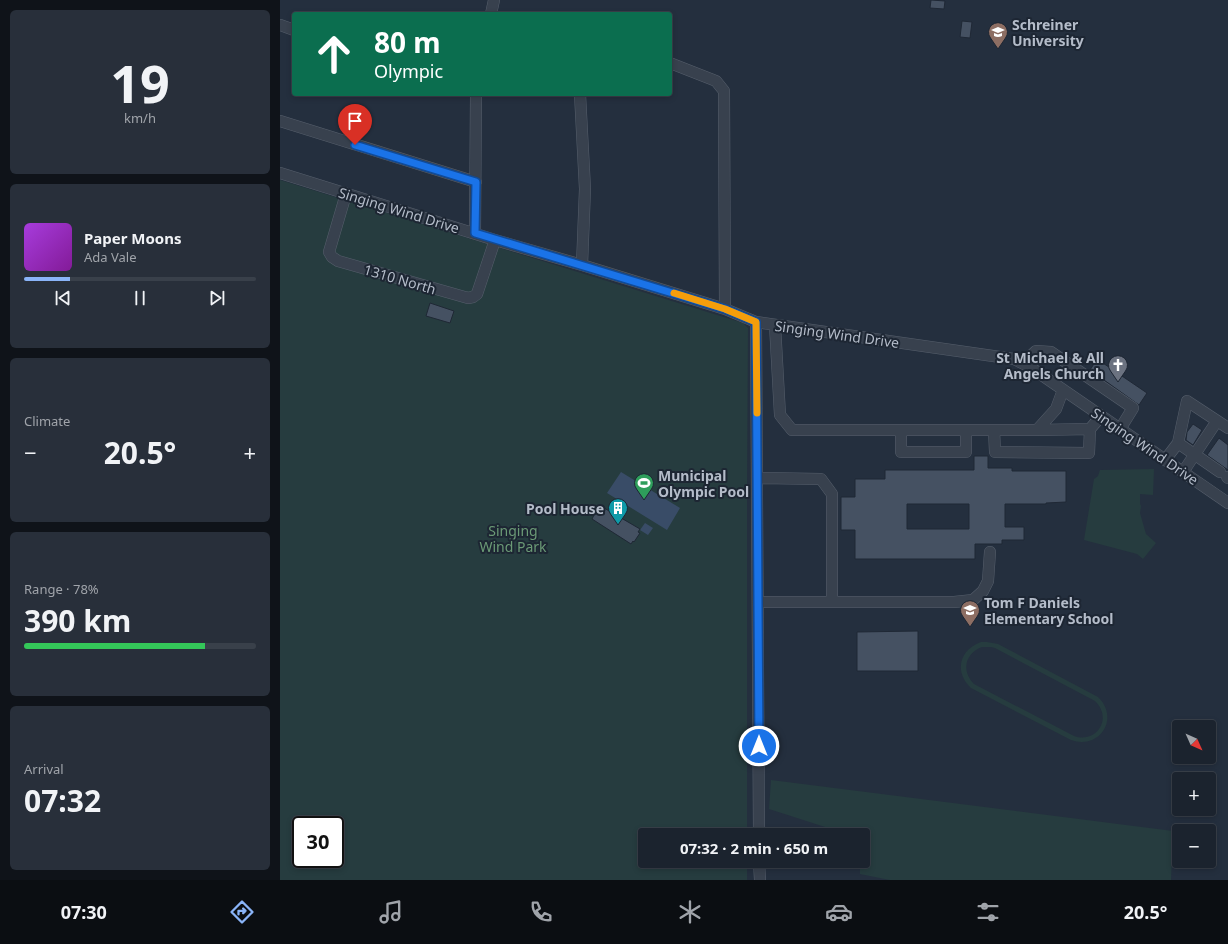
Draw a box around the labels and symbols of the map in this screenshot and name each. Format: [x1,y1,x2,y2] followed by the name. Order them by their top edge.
[1012,15,1084,50] place label: Schreiner University
[987,21,1009,49] school or university icon: Schreiner University
[338,104,372,145] pin
[336,183,462,237] street label: Singing Wind Drive
[362,260,438,298] street label: 1310 North
[774,316,900,352] street label: Singing Wind Drive
[996,348,1104,383] place label: St Michael & All Angels Church
[1107,354,1129,382] church icon: St Michael & All Angels Church
[1088,403,1202,489] street label: Singing Wind Drive
[658,466,749,501] place label: Municipal Olympic Pool
[633,472,655,500] sports icon: Municipal Olympic Pool
[607,497,629,525] building icon: Pool House
[526,499,604,518] place label: Pool House
[479,521,547,556] park label: Singing Wind Park
[984,593,1114,628] place label: Tom F Daniels Elementary School
[959,599,981,627] school or university icon: Tom F Daniels Elementary School
[1172,720,1216,764] north arrow
[738,725,780,767] position arrow
[292,816,344,868] speed limit sign: 30

